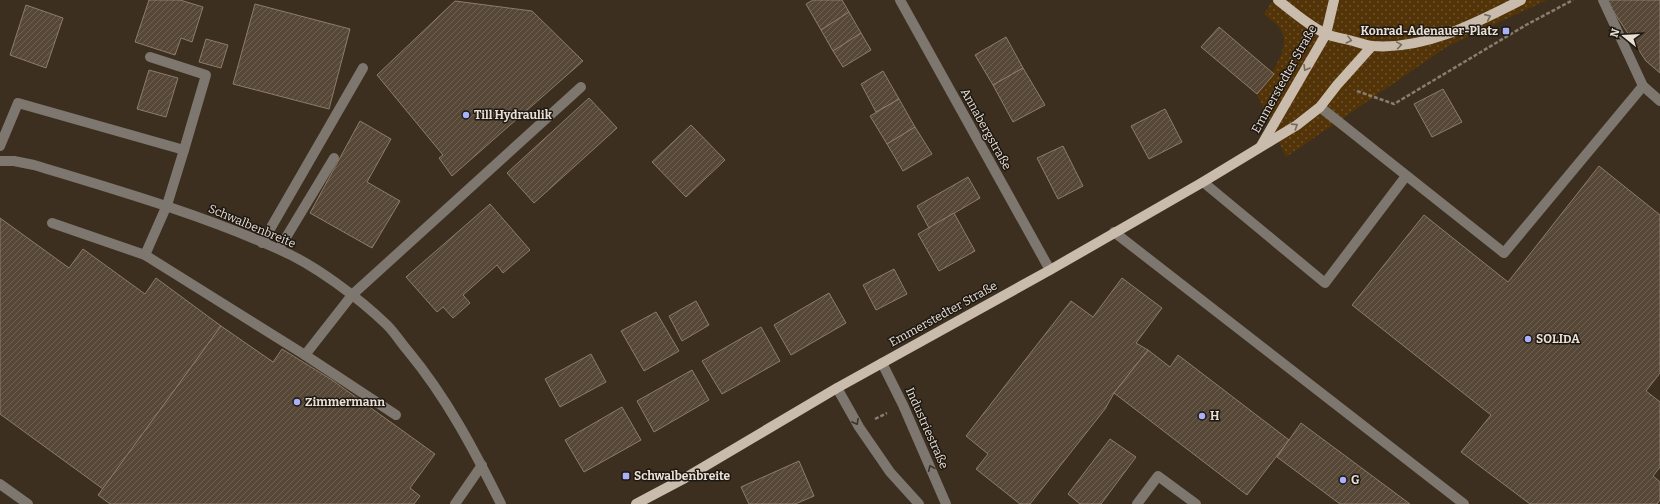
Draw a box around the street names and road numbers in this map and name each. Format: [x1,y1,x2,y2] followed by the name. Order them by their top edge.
[1249,23,1319,135] street label: Emmerstedter Straße
[958,86,1014,172] street label: Annabergstraße
[206,201,298,251] street label: Schwalbenbreite
[887,279,999,349] street label: Emmerstedter Straße
[903,385,951,471] street label: Industriestraße

